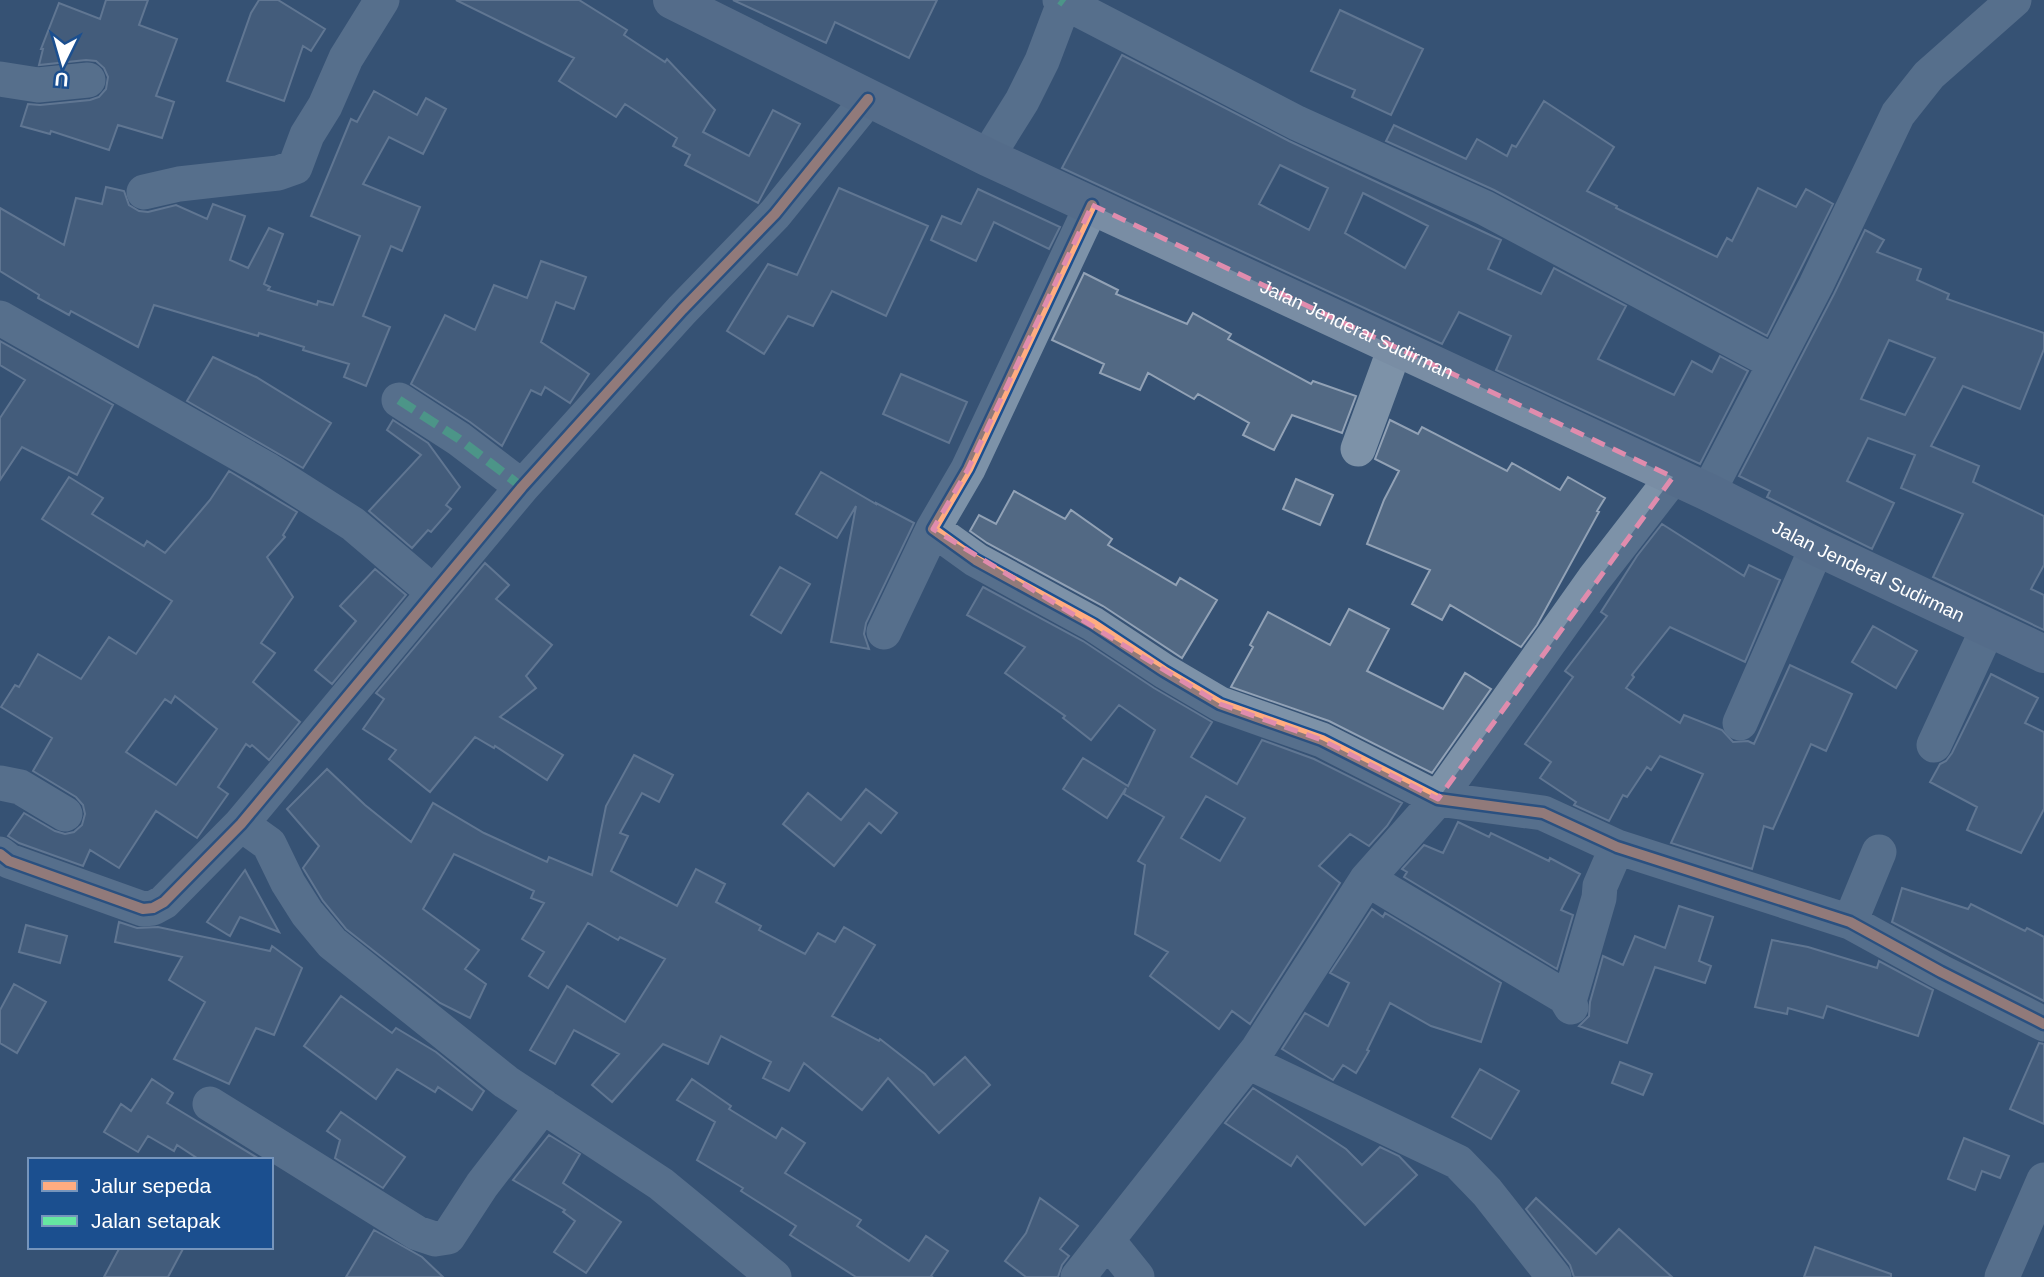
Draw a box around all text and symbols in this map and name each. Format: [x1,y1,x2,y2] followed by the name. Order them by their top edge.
[28,28,98,98] north arrow
[54,68,69,90] text: U
[1257,276,1457,383] street label: Jalan Jenderal Sudirman
[1769,516,1968,626] street label: Jalan Jenderal Sudirman
[28,1158,273,1249] legend
[91,1174,212,1197] text: Jalur sepeda
[91,1209,221,1232] text: Jalan setapak

